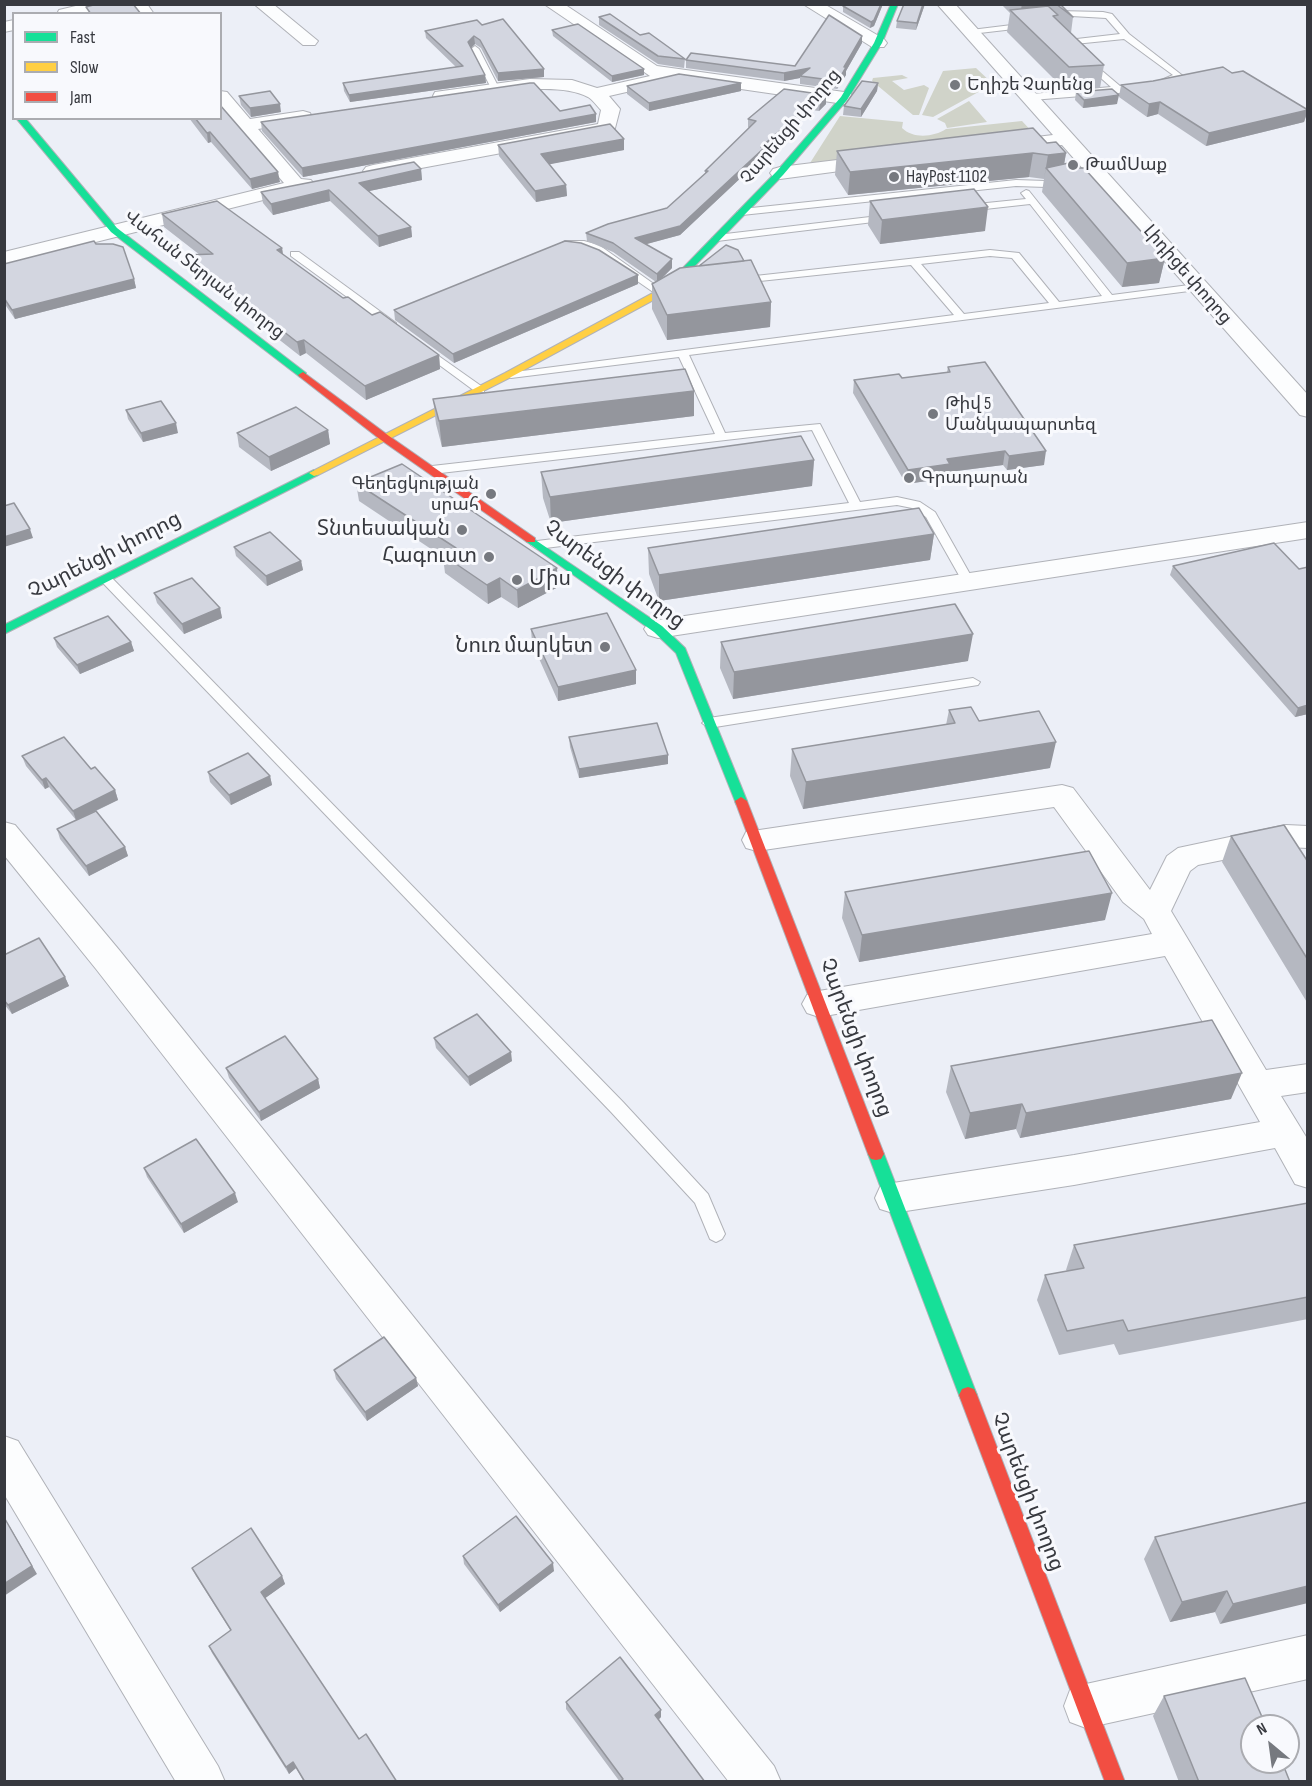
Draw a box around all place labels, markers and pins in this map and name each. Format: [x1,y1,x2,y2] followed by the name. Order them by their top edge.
[967,74,1094,96] place label: Եղիշե Չարենց
[948,78,962,92] marker: Եղիշե Չարենց
[1085,154,1167,176] place label: ԹամՍաք
[1066,158,1080,172] marker: ԹամՍաք
[906,166,987,188] place label: HayPost 1102
[887,170,901,184] marker: HayPost 1102
[945,393,1096,436] place label: Թիվ 5 Մանկապարտեզ
[926,407,940,421] marker: Թիվ 5 Մանկապարտեզ
[921,467,1028,489] place label: Գրադարան
[902,471,916,485] marker: Գրադարան
[351,473,479,516] place label: Գեղեցկության սրահ
[484,487,498,501] marker: Գեղեցկության սրահ
[317,517,450,543] place label: Տնտեսական
[455,523,469,537] marker: Տնտեսական
[382,544,477,570] place label: Հագուստ
[482,550,496,564] marker: Հագուստ
[529,567,571,593] place label: Միս
[510,573,524,587] marker: Միս
[455,634,593,660] place label: Նուռ մարկետ
[598,640,612,654] marker: Նուռ մարկետ

